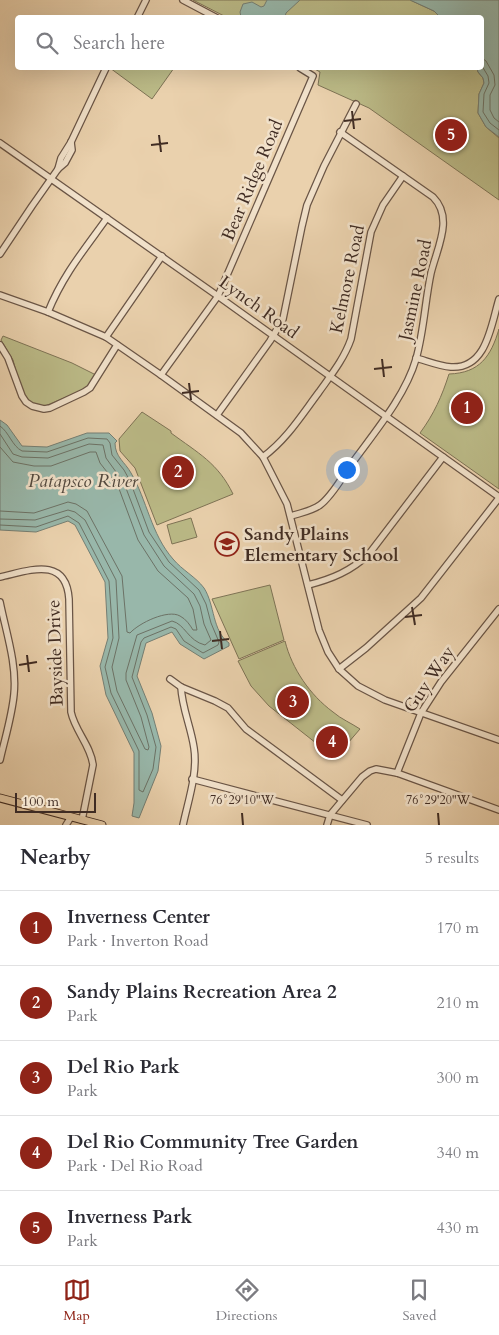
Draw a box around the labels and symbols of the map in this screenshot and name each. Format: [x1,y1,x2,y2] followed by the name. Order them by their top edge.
[216,115,289,245] street label: Bear Ridge Road
[435,116,467,154] pin: 5
[324,222,371,336] street label: Kelmore Road
[392,237,439,346] street label: Jasmine Road
[214,270,304,345] street label: Lynch Road
[451,389,483,427] pin: 1
[162,453,194,491] pin: 2
[334,457,360,483] your location
[28,468,139,494] water label: Patapsco River
[244,522,398,568] place label: Sandy Plains Elementary School
[214,531,240,557] school or university icon: Sandy Plains Elementary School
[41,599,70,707] street label: Bayside Drive
[398,641,461,718] street label: Guy Way
[277,683,309,721] pin: 3
[316,723,348,761] pin: 4
[15,790,96,813] scale bar
[210,792,275,808] text: 76°29'10"W
[406,792,471,808] text: 76°29'20"W

